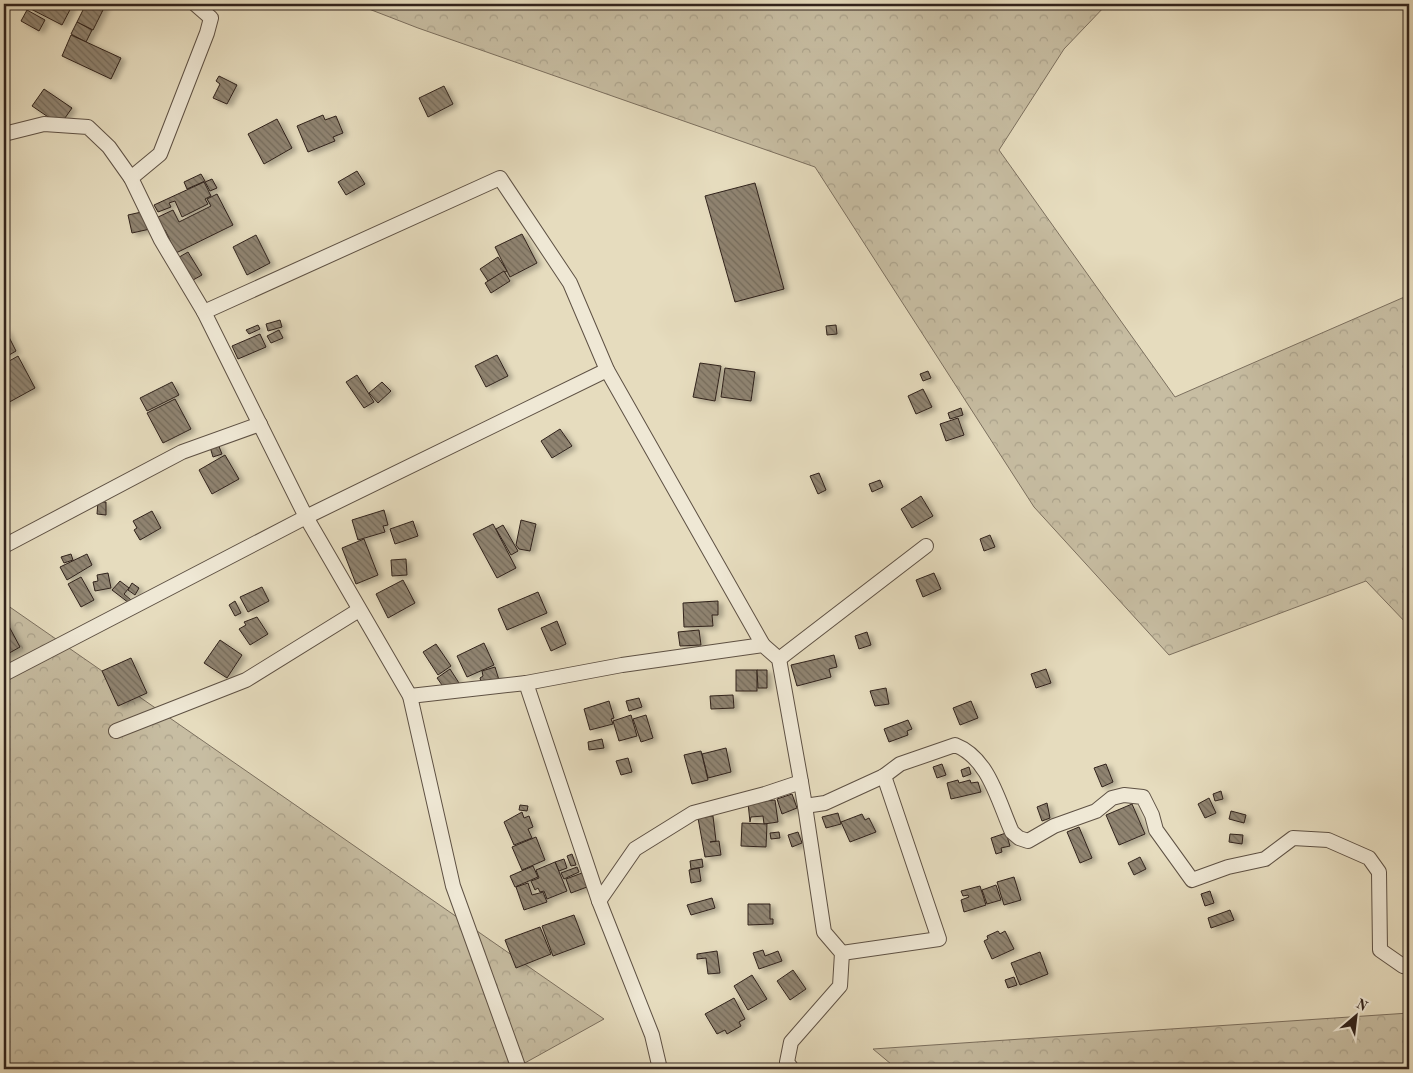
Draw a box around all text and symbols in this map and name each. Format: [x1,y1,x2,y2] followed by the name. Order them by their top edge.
[1330,990,1380,1040] north arrow
[1354,997,1370,1014] text: N

